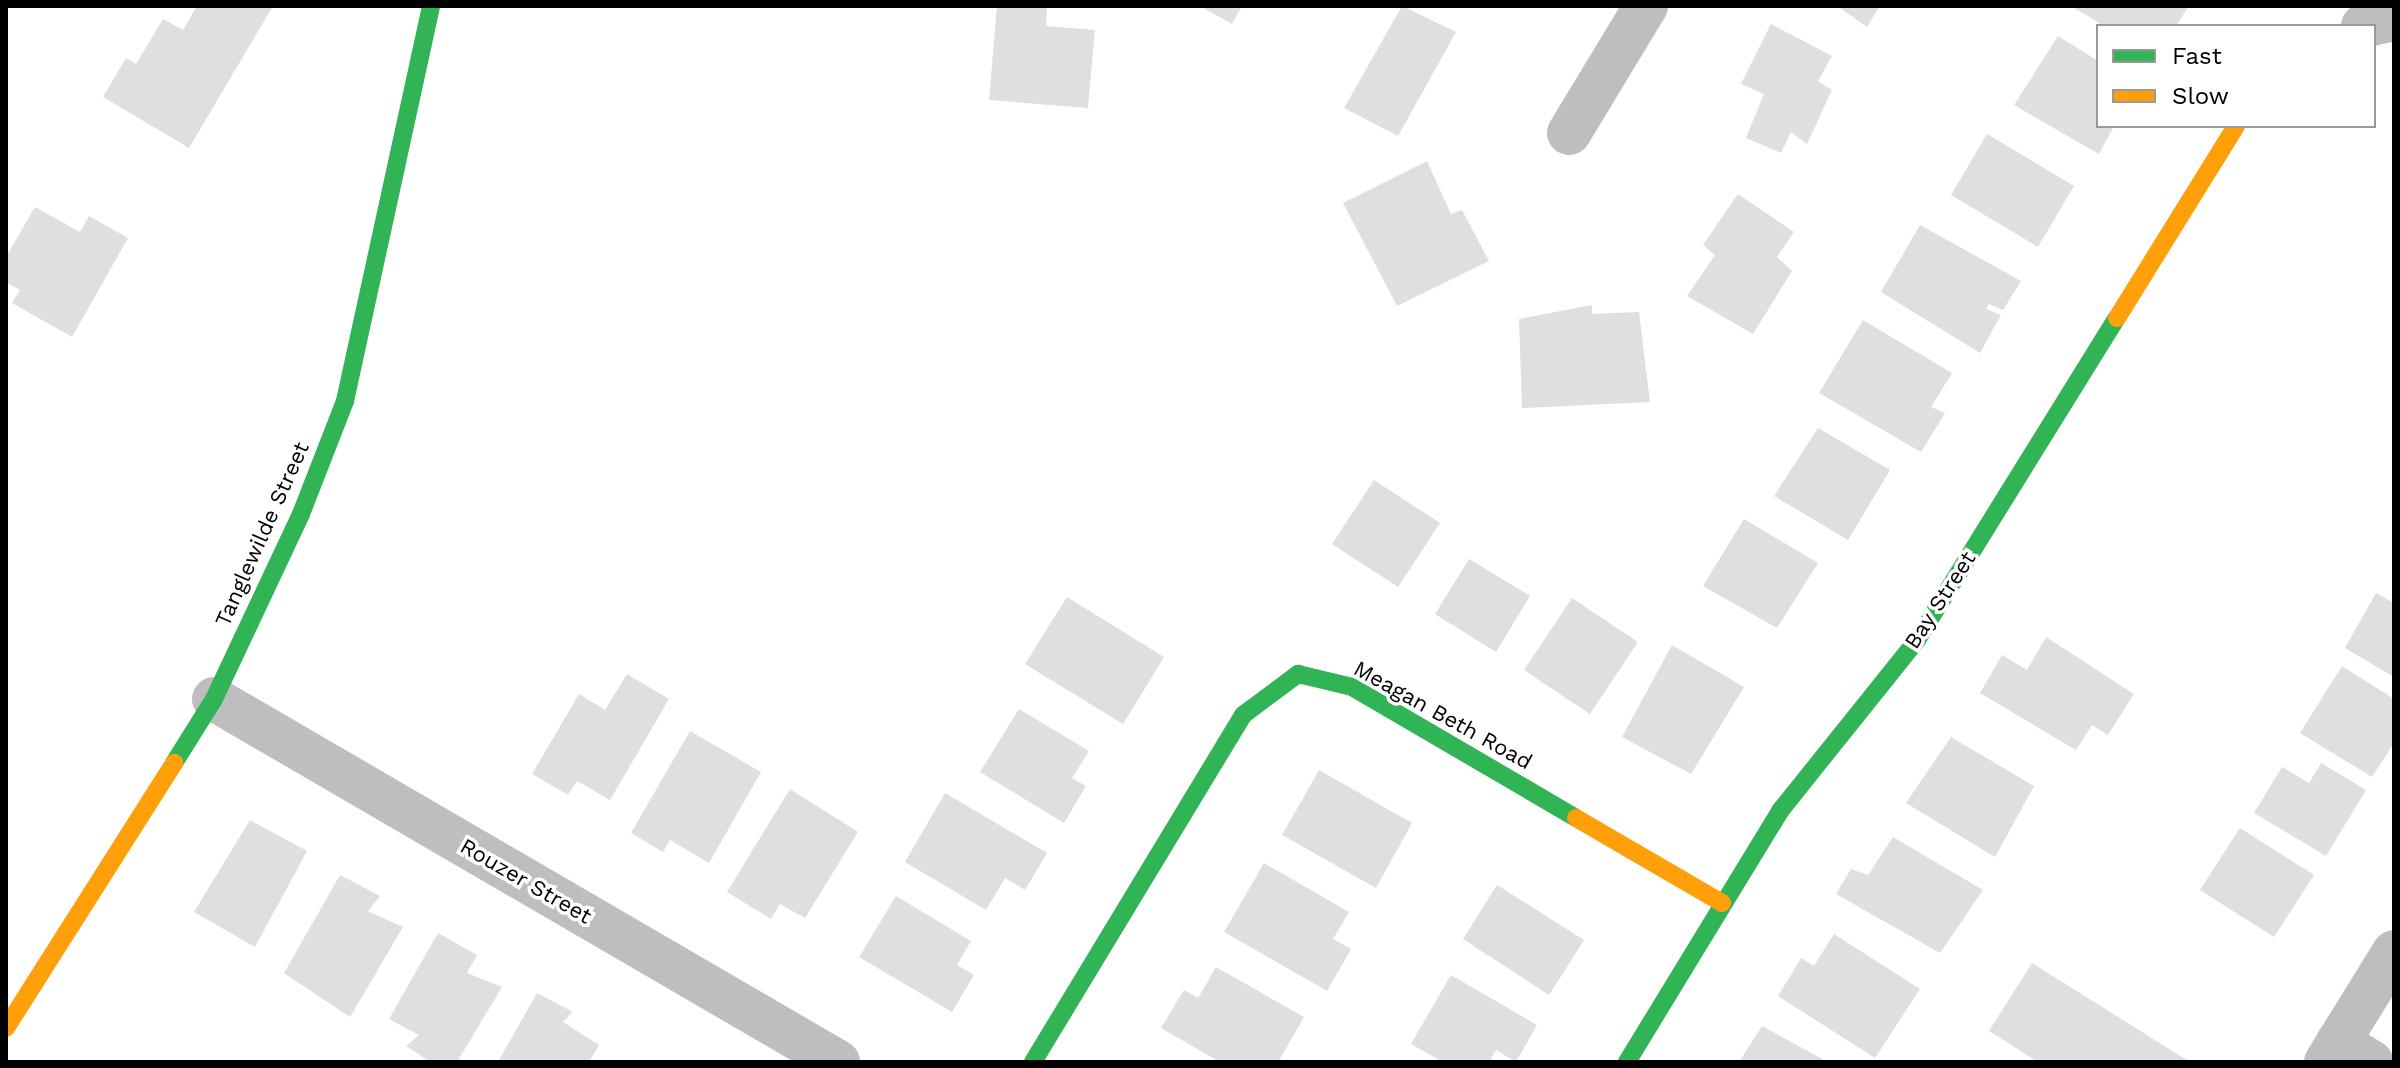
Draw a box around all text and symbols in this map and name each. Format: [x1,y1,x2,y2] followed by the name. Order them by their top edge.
[2096,24,2376,128] legend
[2172,42,2222,70] text: Fast
[2172,82,2229,110] text: Slow
[209,438,315,630] street label: Tanglewilde Street
[1899,546,1981,654] street label: Bay Street
[1349,655,1537,775] street label: Meagan Beth Road
[455,833,597,929] street label: Rouzer Street

